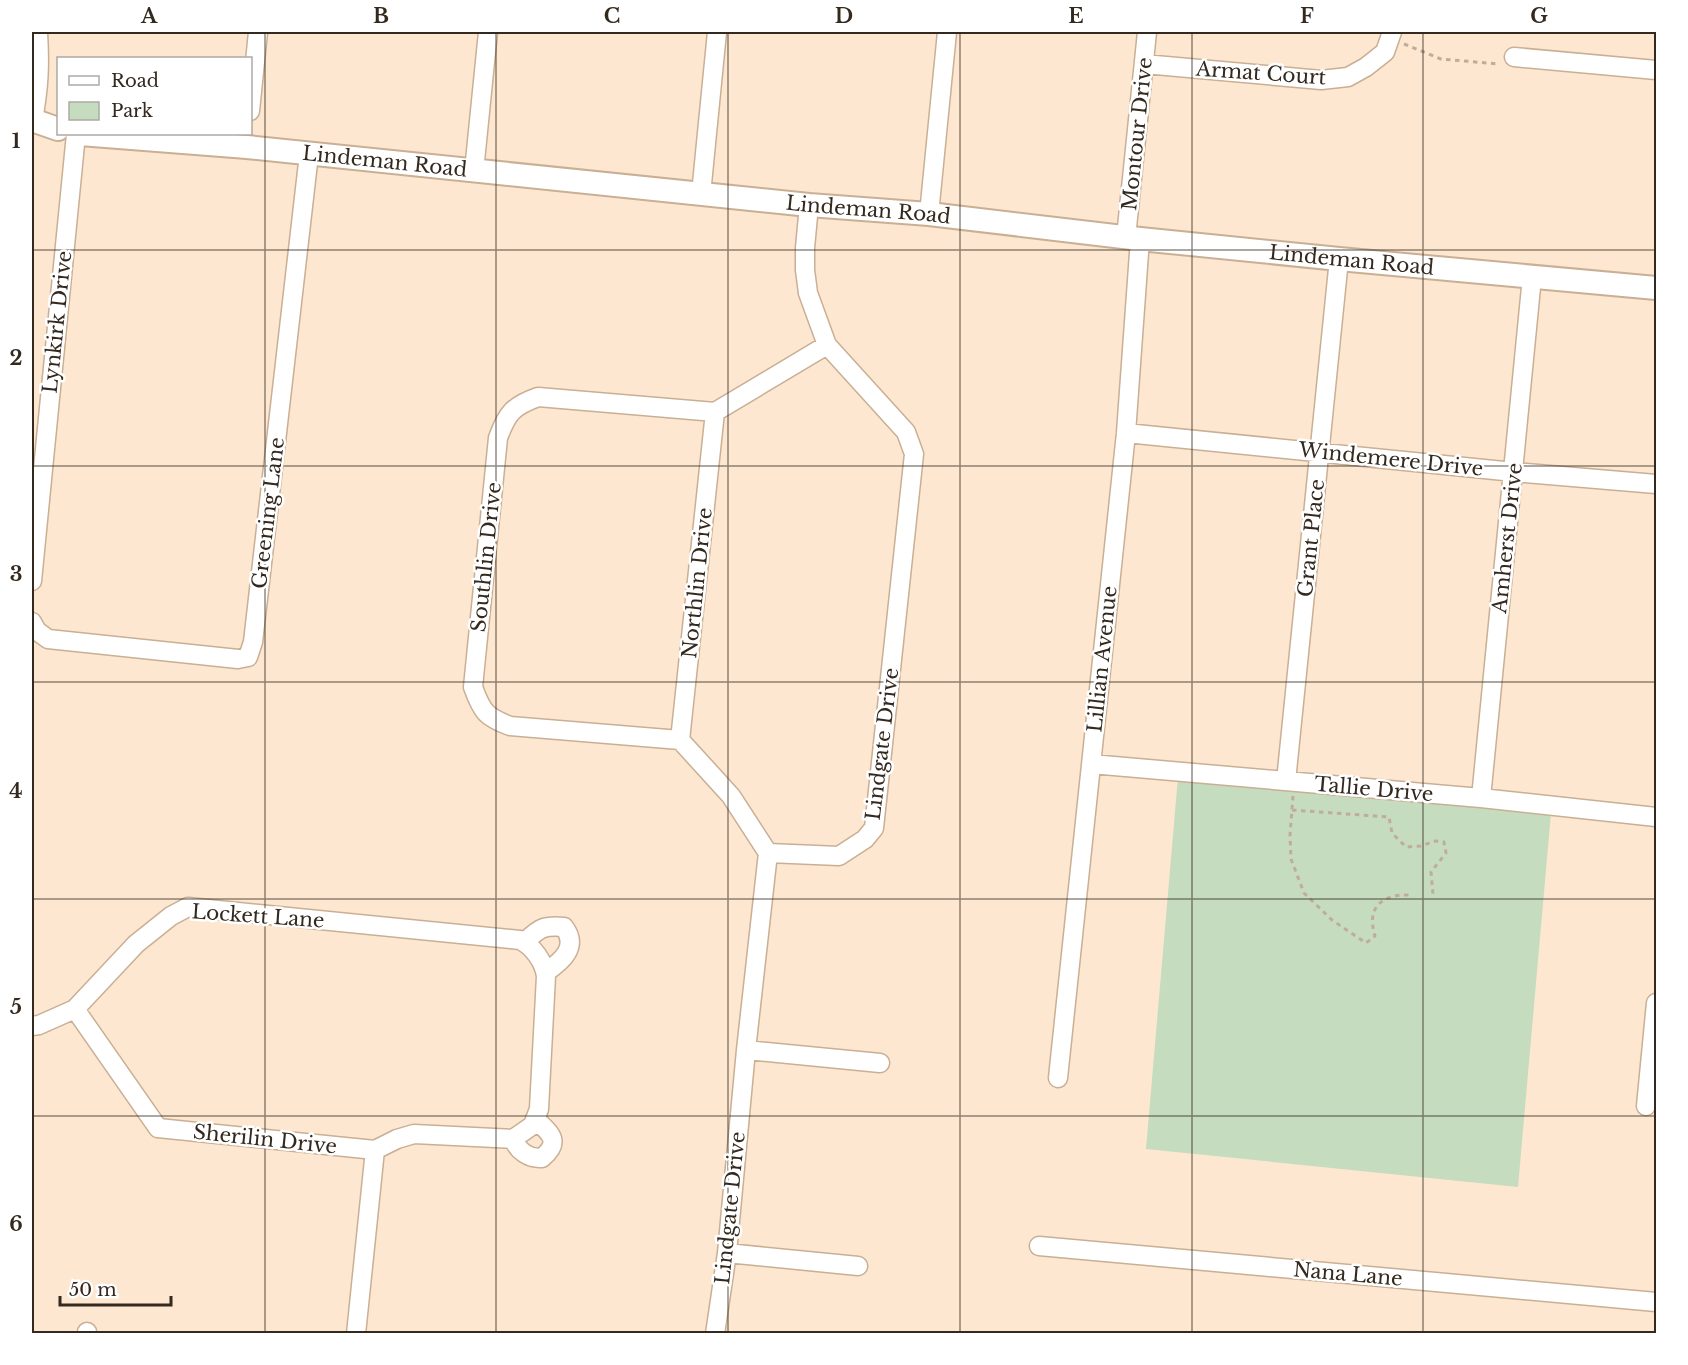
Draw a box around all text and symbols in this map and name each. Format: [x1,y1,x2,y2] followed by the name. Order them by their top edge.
[140,4,158,28] text: A
[373,4,389,28] text: B
[604,4,620,28] text: C
[835,4,853,28] text: D
[1068,4,1084,28] text: E
[1300,4,1314,28] text: F
[1530,4,1548,28] text: G
[1117,56,1157,212] street label: Montour Drive
[1194,56,1327,90] street label: Armat Court
[57,57,252,135] legend
[111,70,159,92] text: Road
[111,100,153,122] text: Park
[12,129,21,153] text: 1
[301,141,468,182] street label: Lindeman Road
[785,191,952,228] street label: Lindeman Road
[1268,240,1435,280] street label: Lindeman Road
[38,250,76,394] street label: Lynkirk Drive
[9,346,23,370] text: 2
[247,436,289,590] street label: Greening Lane
[1296,437,1485,481] street label: Windemere Drive
[1487,462,1527,615] street label: Amherst Drive
[1293,478,1329,598] street label: Grant Place
[466,481,506,633] street label: Southlin Drive
[677,506,717,660] street label: Northlin Drive
[10,562,22,586] text: 3
[1082,585,1122,733] street label: Lillian Avenue
[861,666,903,822] street label: Lindgate Drive
[1314,772,1434,806] street label: Tallie Drive
[9,779,23,803] text: 4
[191,899,325,933] street label: Lockett Lane
[10,995,22,1019] text: 5
[192,1120,338,1158] street label: Sherilin Drive
[710,1130,750,1286] street label: Lindgate Drive
[9,1212,23,1236] text: 6
[1292,1257,1404,1291] street label: Nana Lane
[60,1269,171,1307] scale bar
[69,1279,117,1301] text: 50 m

